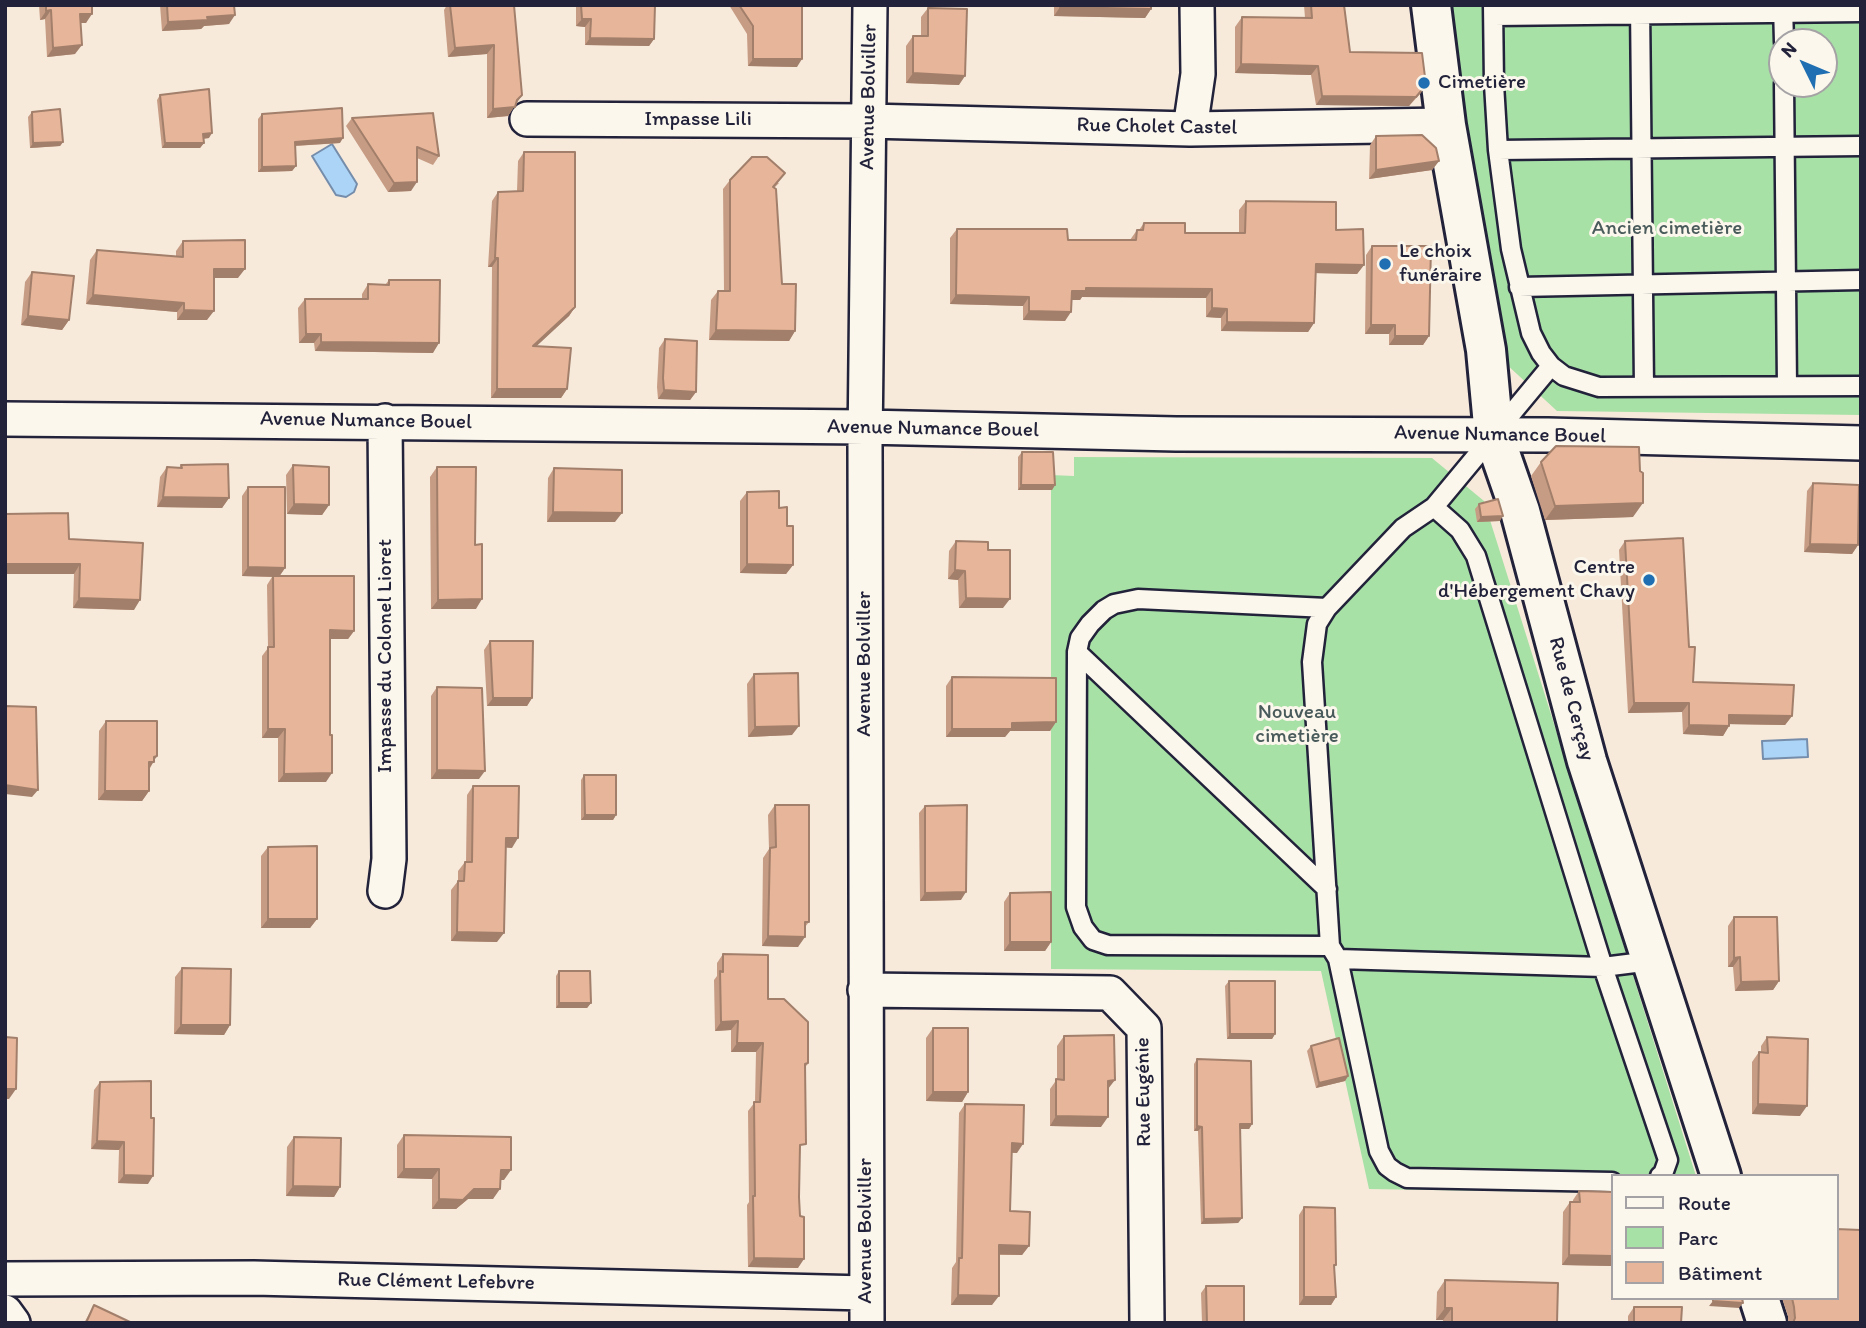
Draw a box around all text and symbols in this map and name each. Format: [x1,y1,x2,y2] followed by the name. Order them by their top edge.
[855,24,883,170] street label: Avenue Bolviller
[1768,28,1838,98] north arrow
[1776,37,1802,62] text: N
[1438,70,1526,96] place label: Cimetière
[1416,75,1432,91] marker: Cimetière
[644,107,752,133] street label: Impasse Lili
[1076,113,1238,141] street label: Rue Cholet Castel
[1592,216,1742,242] park label: Ancien cimetière
[1399,239,1482,289] place label: Le choix funéraire
[1377,256,1393,272] marker: Le choix funéraire
[260,407,472,435] street label: Avenue Numance Bouel
[827,415,1039,443] street label: Avenue Numance Bouel
[1394,421,1606,449] street label: Avenue Numance Bouel
[373,539,399,773] street label: Impasse du Colonel Lioret
[1438,555,1635,605] place label: Centre d'Hébergement Chavy
[1641,572,1657,588] marker: Centre d'Hébergement Chavy
[852,591,878,737] street label: Avenue Bolviller
[1542,634,1600,764] street label: Rue de Cerçay
[1255,700,1339,750] park label: Nouveau cimetière
[1130,1037,1158,1147] street label: Rue Eugénie
[853,1158,879,1304] street label: Avenue Bolviller
[1610,1174,1838,1300] legend
[1678,1190,1731,1215] text: Route
[1678,1225,1718,1250] text: Parc
[1678,1260,1762,1285] text: Bâtiment
[337,1268,535,1296] street label: Rue Clément Lefebvre

